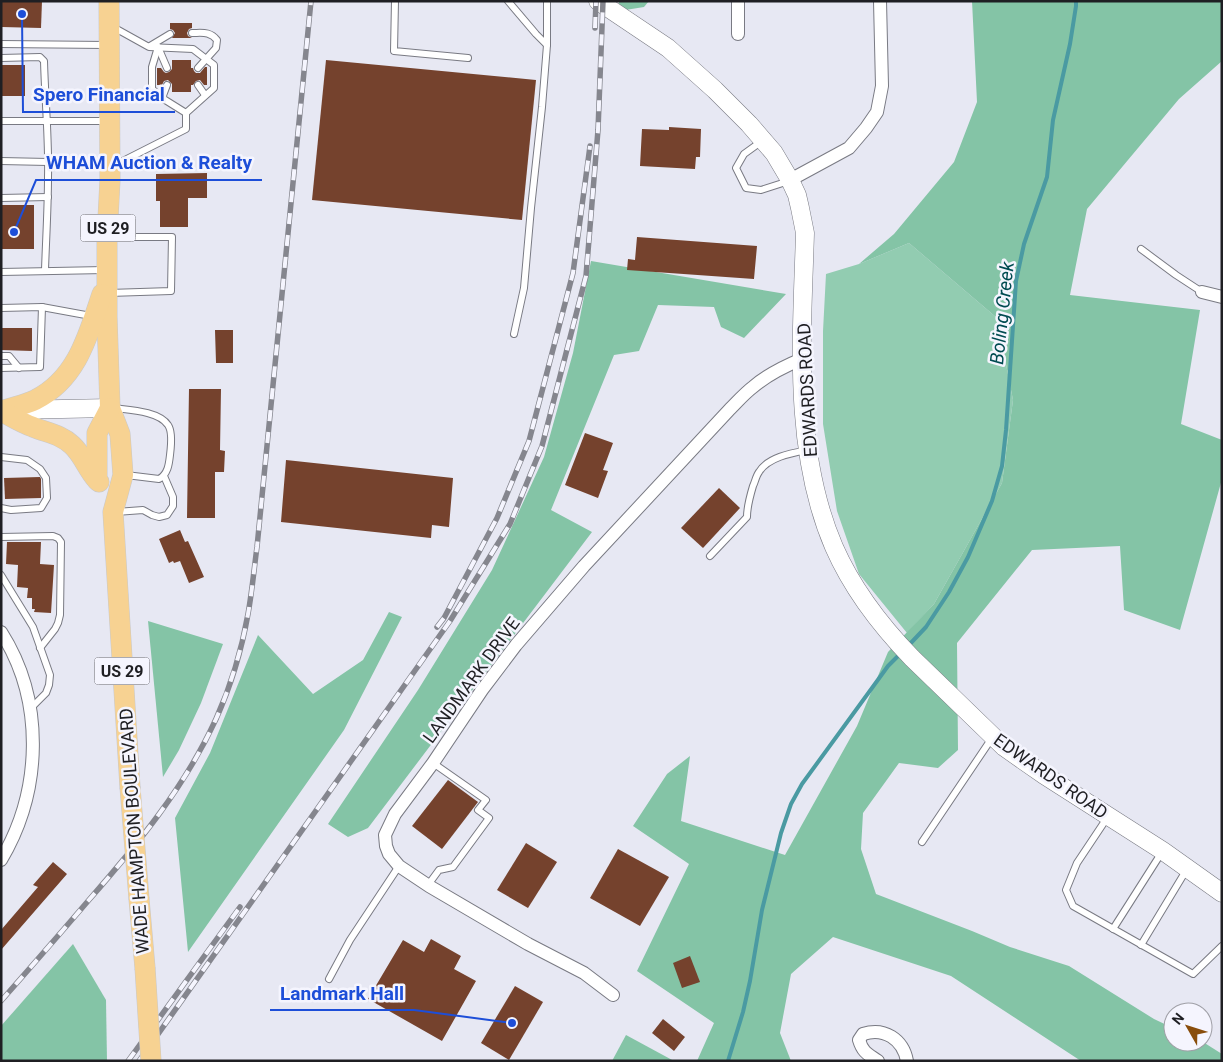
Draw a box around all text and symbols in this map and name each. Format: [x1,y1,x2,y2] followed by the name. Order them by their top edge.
[23,78,175,112] callout: Spero Financial
[33,83,165,106] text: Spero Financial
[36,146,262,180] callout: WHAM Auction & Realty
[46,151,252,174] text: WHAM Auction & Realty
[80,214,136,242] road number: US 29
[985,260,1019,365] water label: Boling Creek
[793,322,821,458] street label: EDWARDS ROAD
[418,613,524,747] street label: LANDMARK DRIVE
[94,658,150,684] road number: US 29
[115,707,153,955] street label: WADE HAMPTON BOULEVARD
[990,729,1112,823] street label: EDWARDS ROAD
[270,976,414,1010] callout: Landmark Hall
[280,982,404,1005] text: Landmark Hall
[1163,1002,1213,1052] north arrow
[1169,1010,1187,1028] text: N

